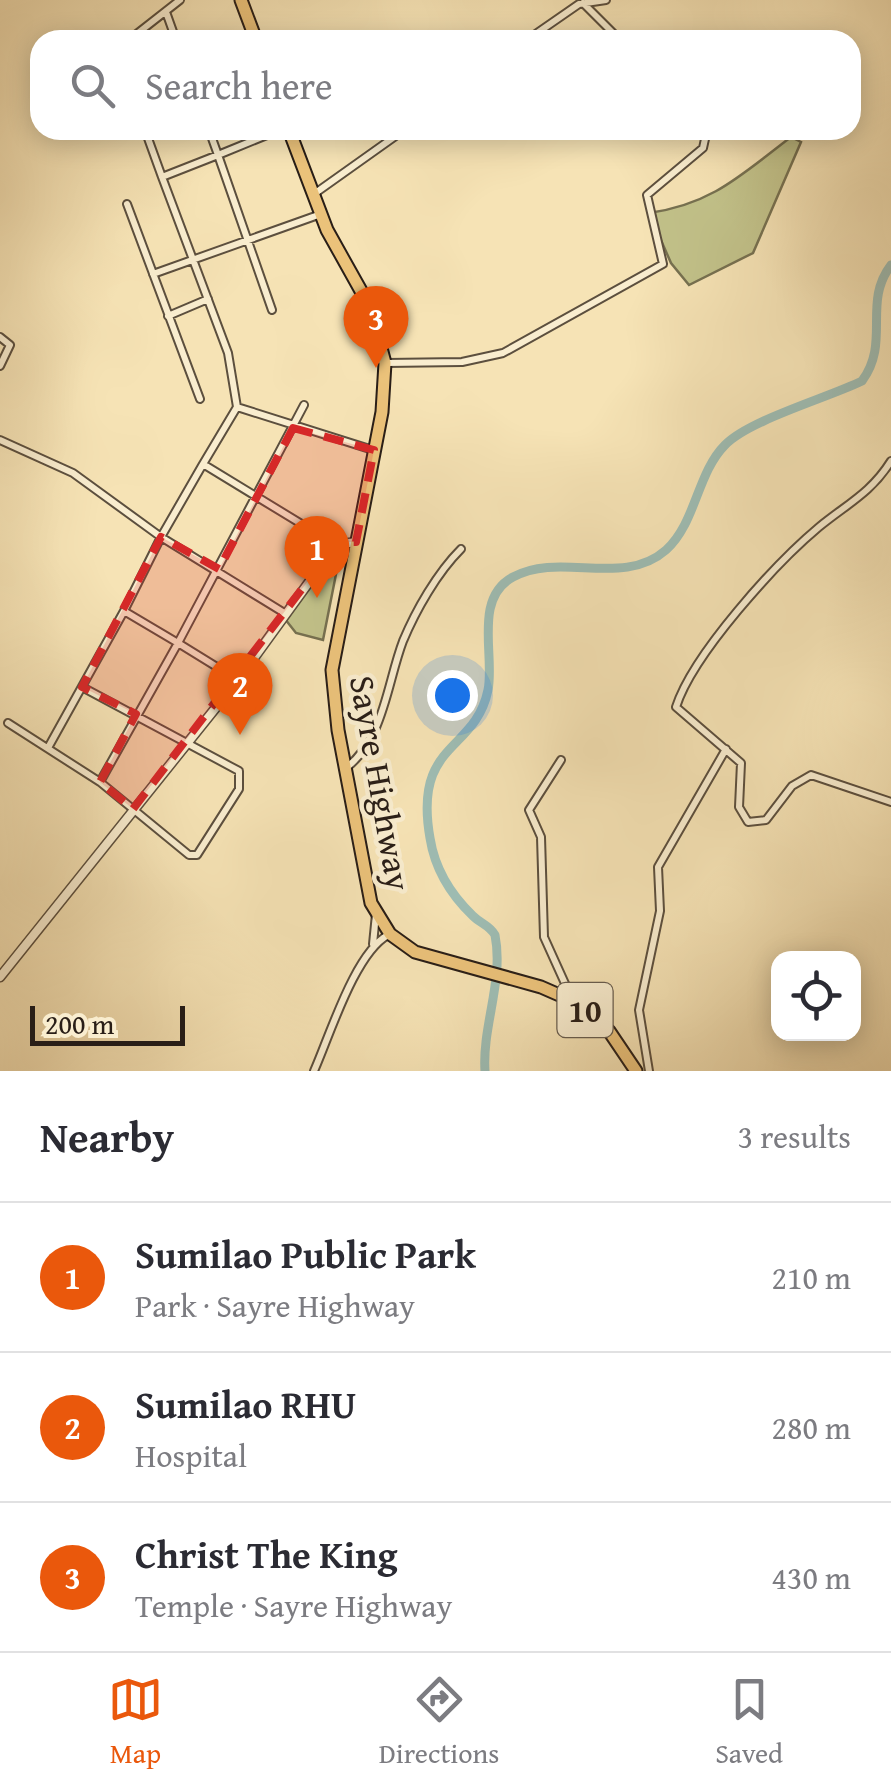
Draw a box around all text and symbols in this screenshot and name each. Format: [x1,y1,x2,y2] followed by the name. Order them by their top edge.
[30,30,861,140] search box
[145,57,333,113] text: Search here
[65,58,120,113] icon: search
[344,286,408,368] pin: 3
[284,516,350,598] pin: 1
[208,652,272,735] pin: 2
[427,670,478,721] your location
[337,671,425,895] street label: Sayre Highway
[771,951,861,1041] map controls
[771,951,861,1041] button: locate
[558,983,612,1037] road number: 10
[30,1001,185,1046] scale bar
[45,1003,114,1044] text: 200 m
[40,1106,174,1167] text: Nearby
[738,1113,851,1160] text: 3 results
[135,1226,476,1282] text: Sumilao Public Park
[64,1254,81,1301] text: 1
[772,1254,851,1301] text: 210 m
[135,1282,415,1329] text: Park · Sayre Highway
[135,1376,356,1432] text: Sumilao RHU
[64,1404,81,1451] text: 2
[772,1404,851,1451] text: 280 m
[135,1432,247,1479] text: Hospital
[135,1526,397,1582] text: Christ The King
[64,1554,81,1601] text: 3
[772,1554,851,1601] text: 430 m
[135,1582,452,1629] text: Temple · Sayre Highway
[108,1672,163,1773] tab: Map
[379,1672,499,1773] tab: Directions
[715,1672,783,1773] tab: Saved

